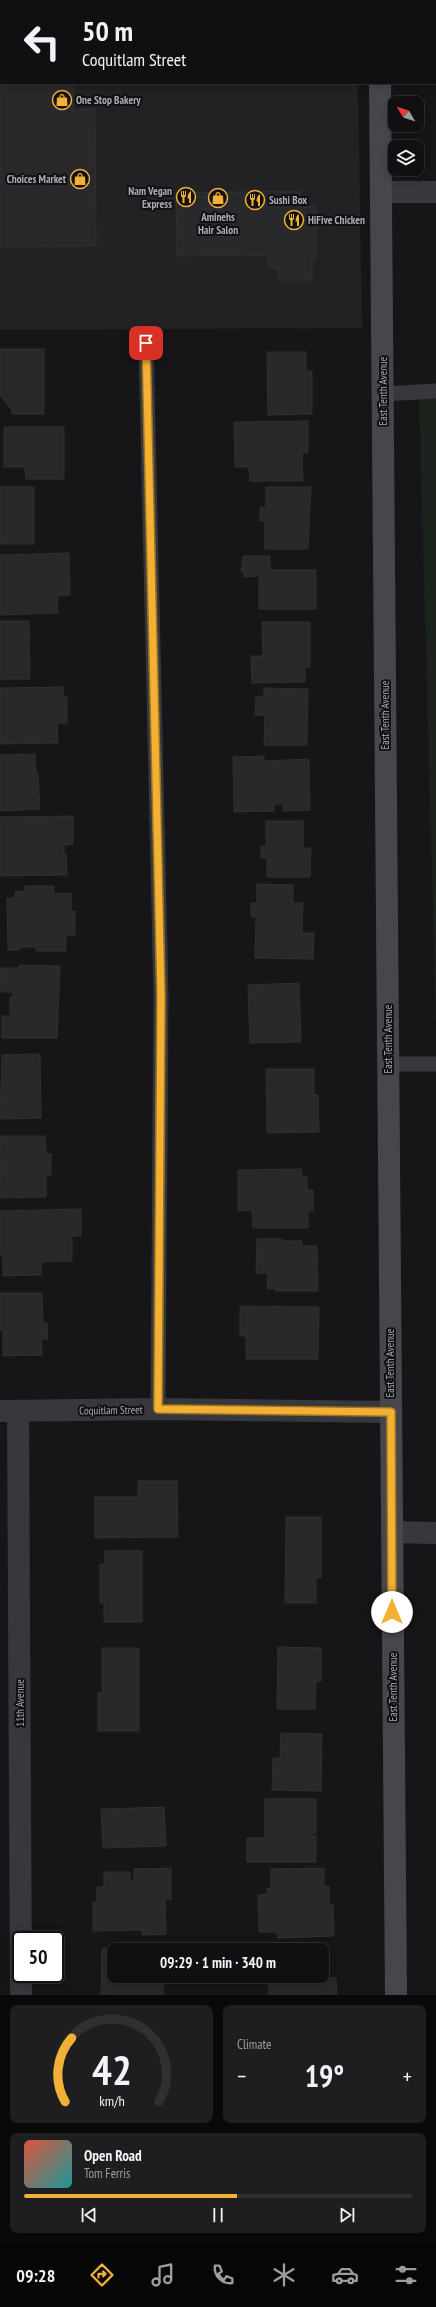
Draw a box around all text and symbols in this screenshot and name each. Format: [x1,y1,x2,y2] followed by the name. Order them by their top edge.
[82,12,133,49] text: 50 m
[16,16,68,68] icon: left
[82,48,186,71] text: Coquitlam Street
[51,89,73,111] shop icon: One Stop Bakery
[76,93,141,107] place label: One Stop Bakery
[388,96,424,132] north arrow
[388,96,424,176] map controls
[388,140,424,176] button: layers
[69,168,91,190] shop icon: Choices Market
[7,172,67,186] place label: Choices Market
[128,184,172,211] place label: Nam Vegan Express
[175,186,197,208] restaurant icon: Nam Vegan Express
[207,187,229,209] shop icon: Aminehs Hair Salon
[244,189,266,211] restaurant icon: Sushi Box
[269,193,307,207] place label: Sushi Box
[283,209,305,231] restaurant icon: HiFive Chicken
[198,210,238,237] place label: Aminehs Hair Salon
[308,213,365,227] place label: HiFive Chicken
[129,326,163,360] pin
[135,332,157,354] icon: arrive
[376,356,390,425] street label: East Tenth Avenue
[378,680,392,749] street label: East Tenth Avenue
[381,1004,395,1073] street label: East Tenth Avenue
[383,1328,397,1397] street label: East Tenth Avenue
[79,1402,143,1418] street label: Coquitlam Street
[371,1591,413,1633] position arrow
[386,1652,400,1721] street label: East Tenth Avenue
[13,1679,27,1727] street label: 11th Avenue
[12,1931,64,1983] speed limit sign: 50
[160,1953,276,1972] text: 09:29 · 1 min · 340 m
[237,2036,271,2053] text: Climate
[92,2043,131,2096] text: 42
[305,2056,344,2095] text: 19°
[237,2062,246,2090] text: −
[403,2062,412,2090] text: +
[99,2091,124,2110] text: km/h
[84,2146,142,2165] text: Open Road
[84,2165,130,2182] text: Tom Ferris
[78,2204,100,2226] icon: previous
[207,2204,229,2226] icon: pause
[336,2204,358,2226] icon: next
[88,2261,116,2289] icon: directions
[149,2261,177,2289] icon: music
[209,2261,237,2289] icon: phone
[270,2261,298,2289] icon: climate
[331,2261,359,2289] icon: car
[392,2261,420,2289] icon: filters
[16,2264,55,2287] text: 09:28

